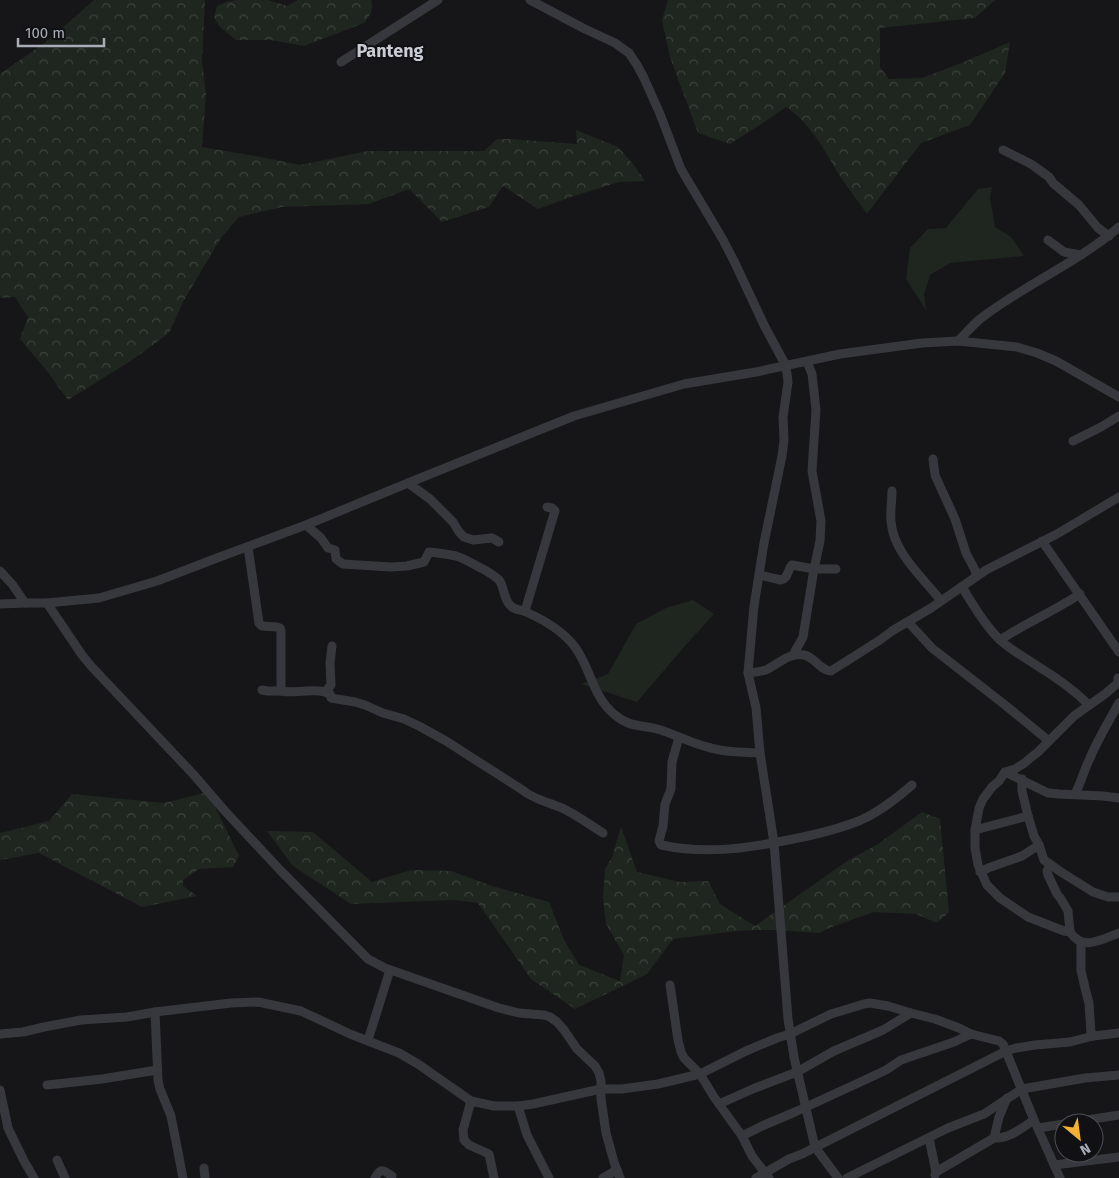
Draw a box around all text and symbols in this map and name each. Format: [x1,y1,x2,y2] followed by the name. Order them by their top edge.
[18,15,104,47] scale bar
[25,24,65,42] text: 100 m
[357,40,424,62] district label: Panteng
[1054,1113,1104,1163] north arrow
[1077,1139,1093,1159] text: N

